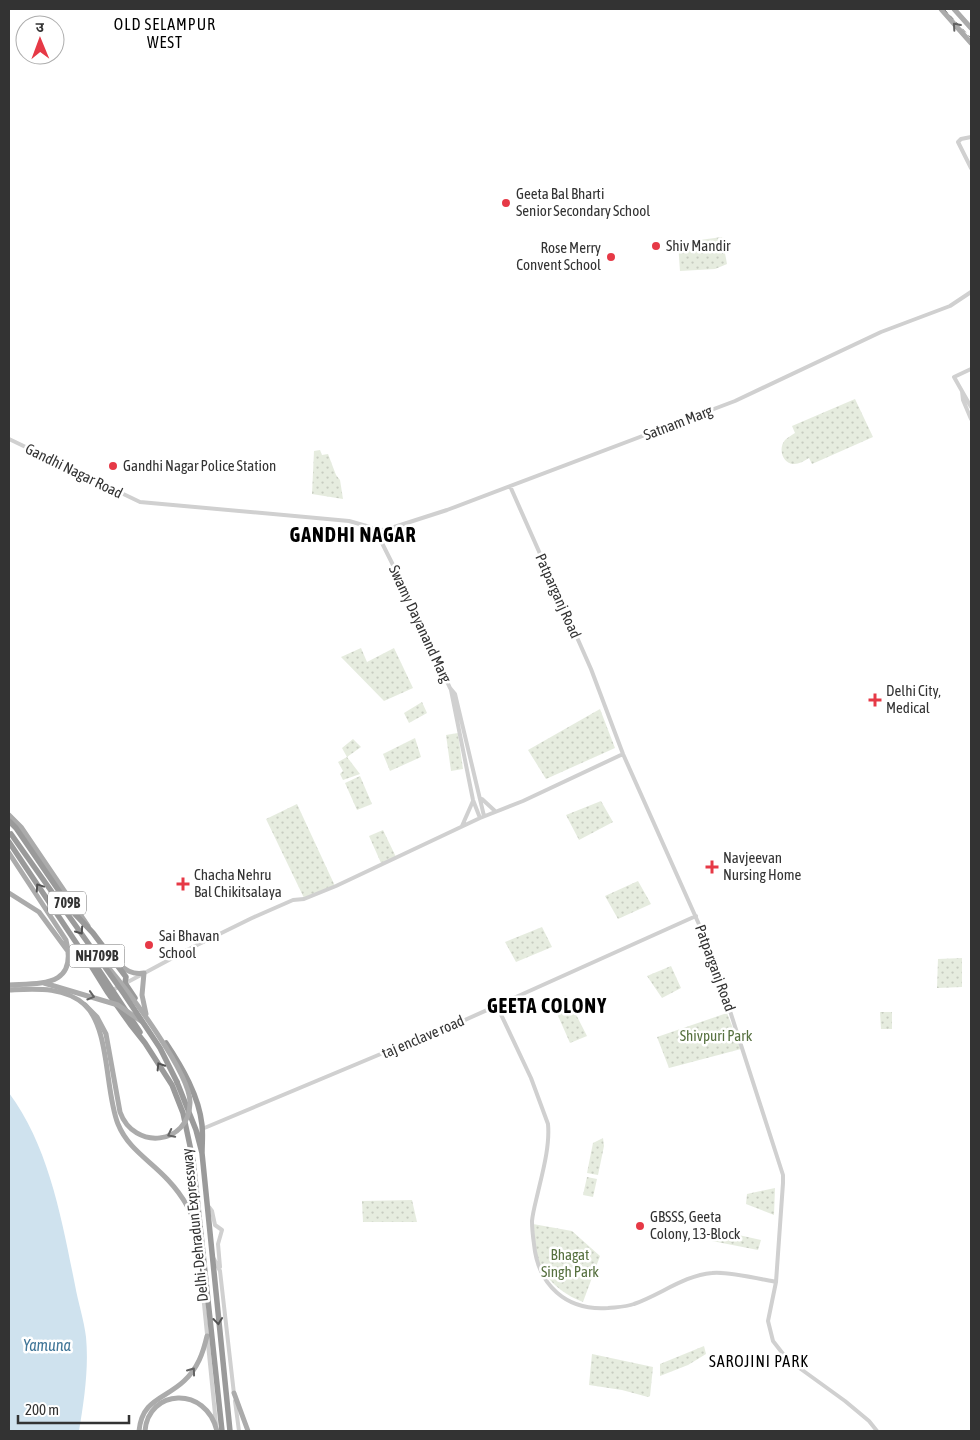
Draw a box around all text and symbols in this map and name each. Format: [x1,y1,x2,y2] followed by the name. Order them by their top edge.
[15,15,65,65] north arrow
[114,15,216,51] district label: OLD SELAMPUR WEST
[36,19,45,35] text: उ
[953,23,962,32] one-way arrow
[516,185,650,219] place label: Geeta Bal Bharti Senior Secondary School
[500,197,512,209] marker: Geeta Bal Bharti Senior Secondary School
[666,237,731,254] place label: Shiv Mandir
[516,239,601,273] place label: Rose Merry Convent School
[650,240,662,252] marker: Shiv Mandir
[605,251,617,263] marker: Rose Merry Convent School
[641,401,715,443] street label: Satnam Marg
[23,440,126,501] street label: Gandhi Nagar Road
[123,457,276,474] place label: Gandhi Nagar Police Station
[107,460,119,472] marker: Gandhi Nagar Police Station
[290,523,416,546] district label: GANDHI NAGAR
[532,551,585,641] street label: Patparganj Road
[386,562,455,686] street label: Swamy Dayanand Marg
[886,682,941,716] place label: Delhi City, Medical
[868,693,882,707] marker: Delhi City, Medical
[723,849,802,883] place label: Navjeevan Nursing Home
[705,860,719,874] marker: Navjeevan Nursing Home
[194,866,282,900] place label: Chacha Nehru Bal Chikitsalaya
[176,877,190,891] marker: Chacha Nehru Bal Chikitsalaya
[36,884,45,893] one-way arrow
[48,891,86,914] road number: 709B
[692,922,739,1013] street label: Patparganj Road
[74,925,83,935] one-way arrow
[159,927,219,961] place label: Sai Bhavan School
[143,939,155,951] marker: Sai Bhavan School
[70,944,124,968] road number: NH709B
[87,991,95,1001] one-way arrow
[487,994,607,1017] district label: GEETA COLONY
[379,1012,467,1062] street label: taj enclave road
[680,1027,753,1044] park label: Shivpuri Park
[156,1062,166,1071] one-way arrow
[167,1128,176,1138] one-way arrow
[178,1147,211,1303] street label: Delhi-Dehradun Expressway
[650,1208,741,1242] place label: GBSSS, Geeta Colony, 13-Block
[634,1220,646,1232] marker: GBSSS, Geeta Colony, 13-Block
[541,1246,599,1280] park label: Bhagat Singh Park
[213,1317,224,1325] one-way arrow
[23,1336,72,1354] water label: Yamuna
[709,1352,809,1370] district label: SAROJINI PARK
[186,1367,195,1377] one-way arrow
[18,1392,129,1424] scale bar
[25,1401,59,1418] text: 200 m

